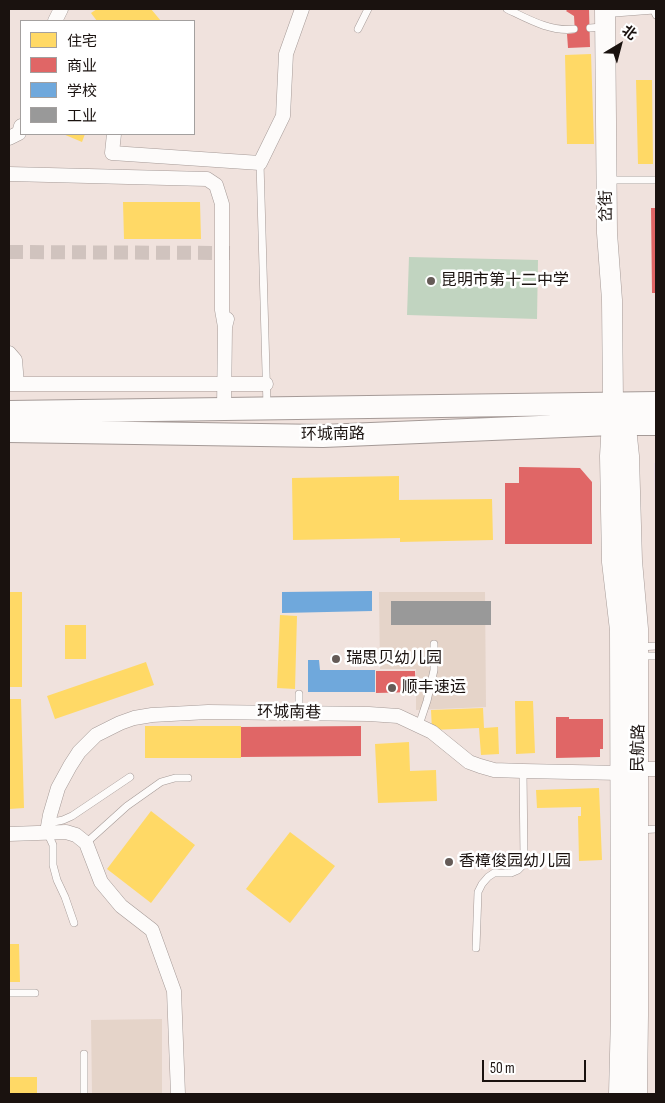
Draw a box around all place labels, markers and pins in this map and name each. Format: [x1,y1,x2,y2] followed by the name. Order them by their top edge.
[441,271,569,291] place label: 昆明市第十二中学
[425,275,437,287] marker: 昆明市第十二中学
[346,649,442,669] place label: 瑞思贝幼儿园
[330,653,342,665] marker: 瑞思贝幼儿园
[402,678,466,698] place label: 顺丰速运
[386,682,398,694] marker: 顺丰速运
[459,852,571,872] place label: 香樟俊园幼儿园
[443,856,455,868] marker: 香樟俊园幼儿园

